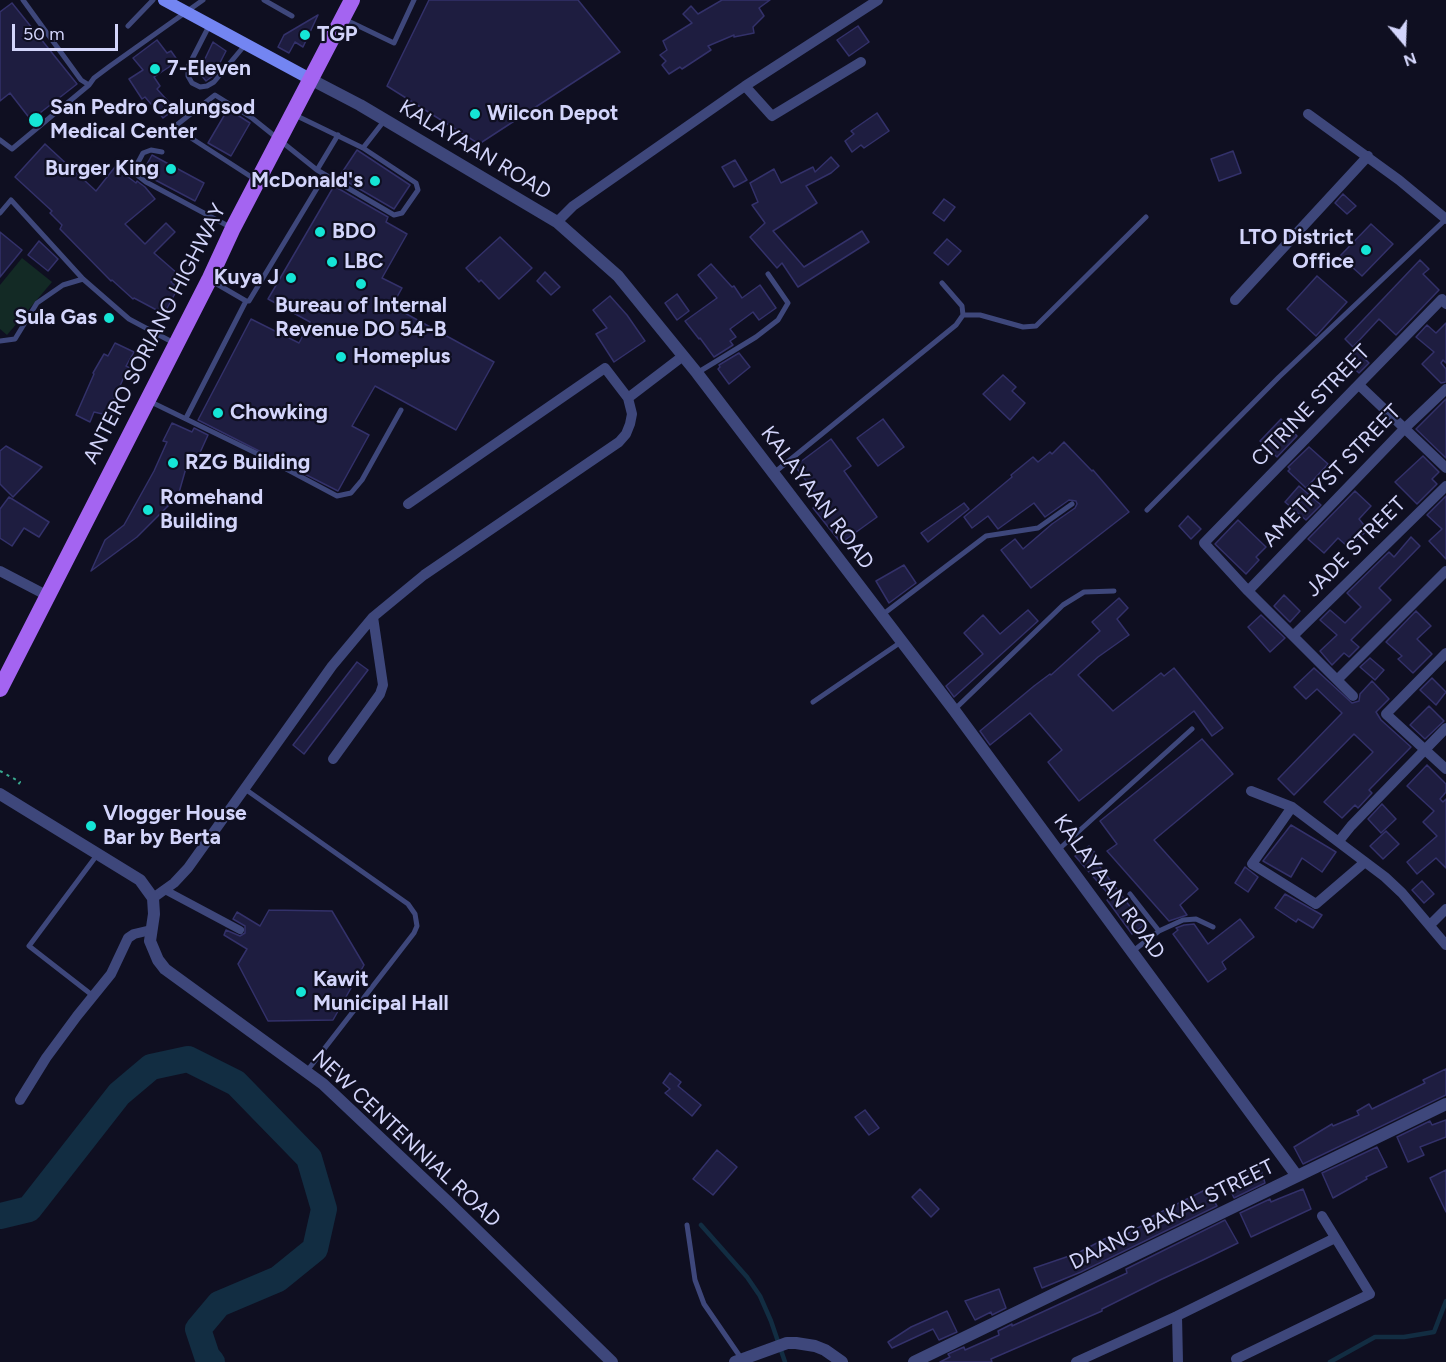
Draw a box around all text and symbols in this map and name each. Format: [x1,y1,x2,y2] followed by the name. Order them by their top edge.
[15,12,122,50] scale bar
[1374,12,1434,72] north arrow
[317,22,358,48] place label: TGP
[23,23,65,45] text: 50 m
[298,28,312,42] marker: TGP
[1401,48,1419,70] text: N
[167,56,251,82] place label: 7-Eleven
[148,62,162,76] marker: 7-Eleven
[50,95,255,145] place label: San Pedro Calungsod Medical Center
[395,95,555,205] street label: KALAYAAN ROAD
[487,101,619,127] place label: Wilcon Depot
[468,107,482,121] marker: Wilcon Depot
[27,111,45,129] marker: San Pedro Calungsod Medical Center
[45,156,159,182] place label: Burger King
[164,162,178,176] marker: Burger King
[251,168,363,194] place label: McDonald's
[368,174,382,188] marker: McDonald's
[78,200,232,468] street label: ANTERO SORIANO HIGHWAY
[332,219,376,245] place label: BDO
[313,225,327,239] marker: BDO
[1239,225,1354,275] place label: LTO District Office
[1359,243,1373,257] marker: LTO District Office
[344,249,383,275] place label: LBC
[325,255,339,269] marker: LBC
[214,265,279,291] place label: Kuya J
[284,271,298,285] marker: Kuya J
[354,277,368,291] marker: Bureau of Internal Revenue DO 54-B
[275,293,447,343] place label: Bureau of Internal Revenue DO 54-B
[14,305,97,331] place label: Sula Gas
[102,311,116,325] marker: Sula Gas
[1247,340,1375,472] street label: CITRINE STREET
[353,344,450,370] place label: Homeplus
[334,350,348,364] marker: Homeplus
[230,400,328,426] place label: Chowking
[1258,400,1406,552] street label: AMETHYST STREET
[211,406,225,420] marker: Chowking
[755,421,879,575] street label: KALAYAAN ROAD
[185,450,310,476] place label: RZG Building
[166,456,180,470] marker: RZG Building
[160,485,263,535] place label: Romehand Building
[1301,492,1411,602] street label: JADE STREET
[141,503,155,517] marker: Romehand Building
[103,801,247,851] place label: Vlogger House Bar by Berta
[1048,810,1170,964] street label: KALAYAAN ROAD
[84,819,98,833] marker: Vlogger House Bar by Berta
[313,967,449,1017] place label: Kawit Municipal Hall
[294,985,308,999] marker: Kawit Municipal Hall
[307,1045,505,1233] street label: NEW CENTENNIAL ROAD
[1066,1154,1278,1276] street label: DAANG BAKAL STREET

